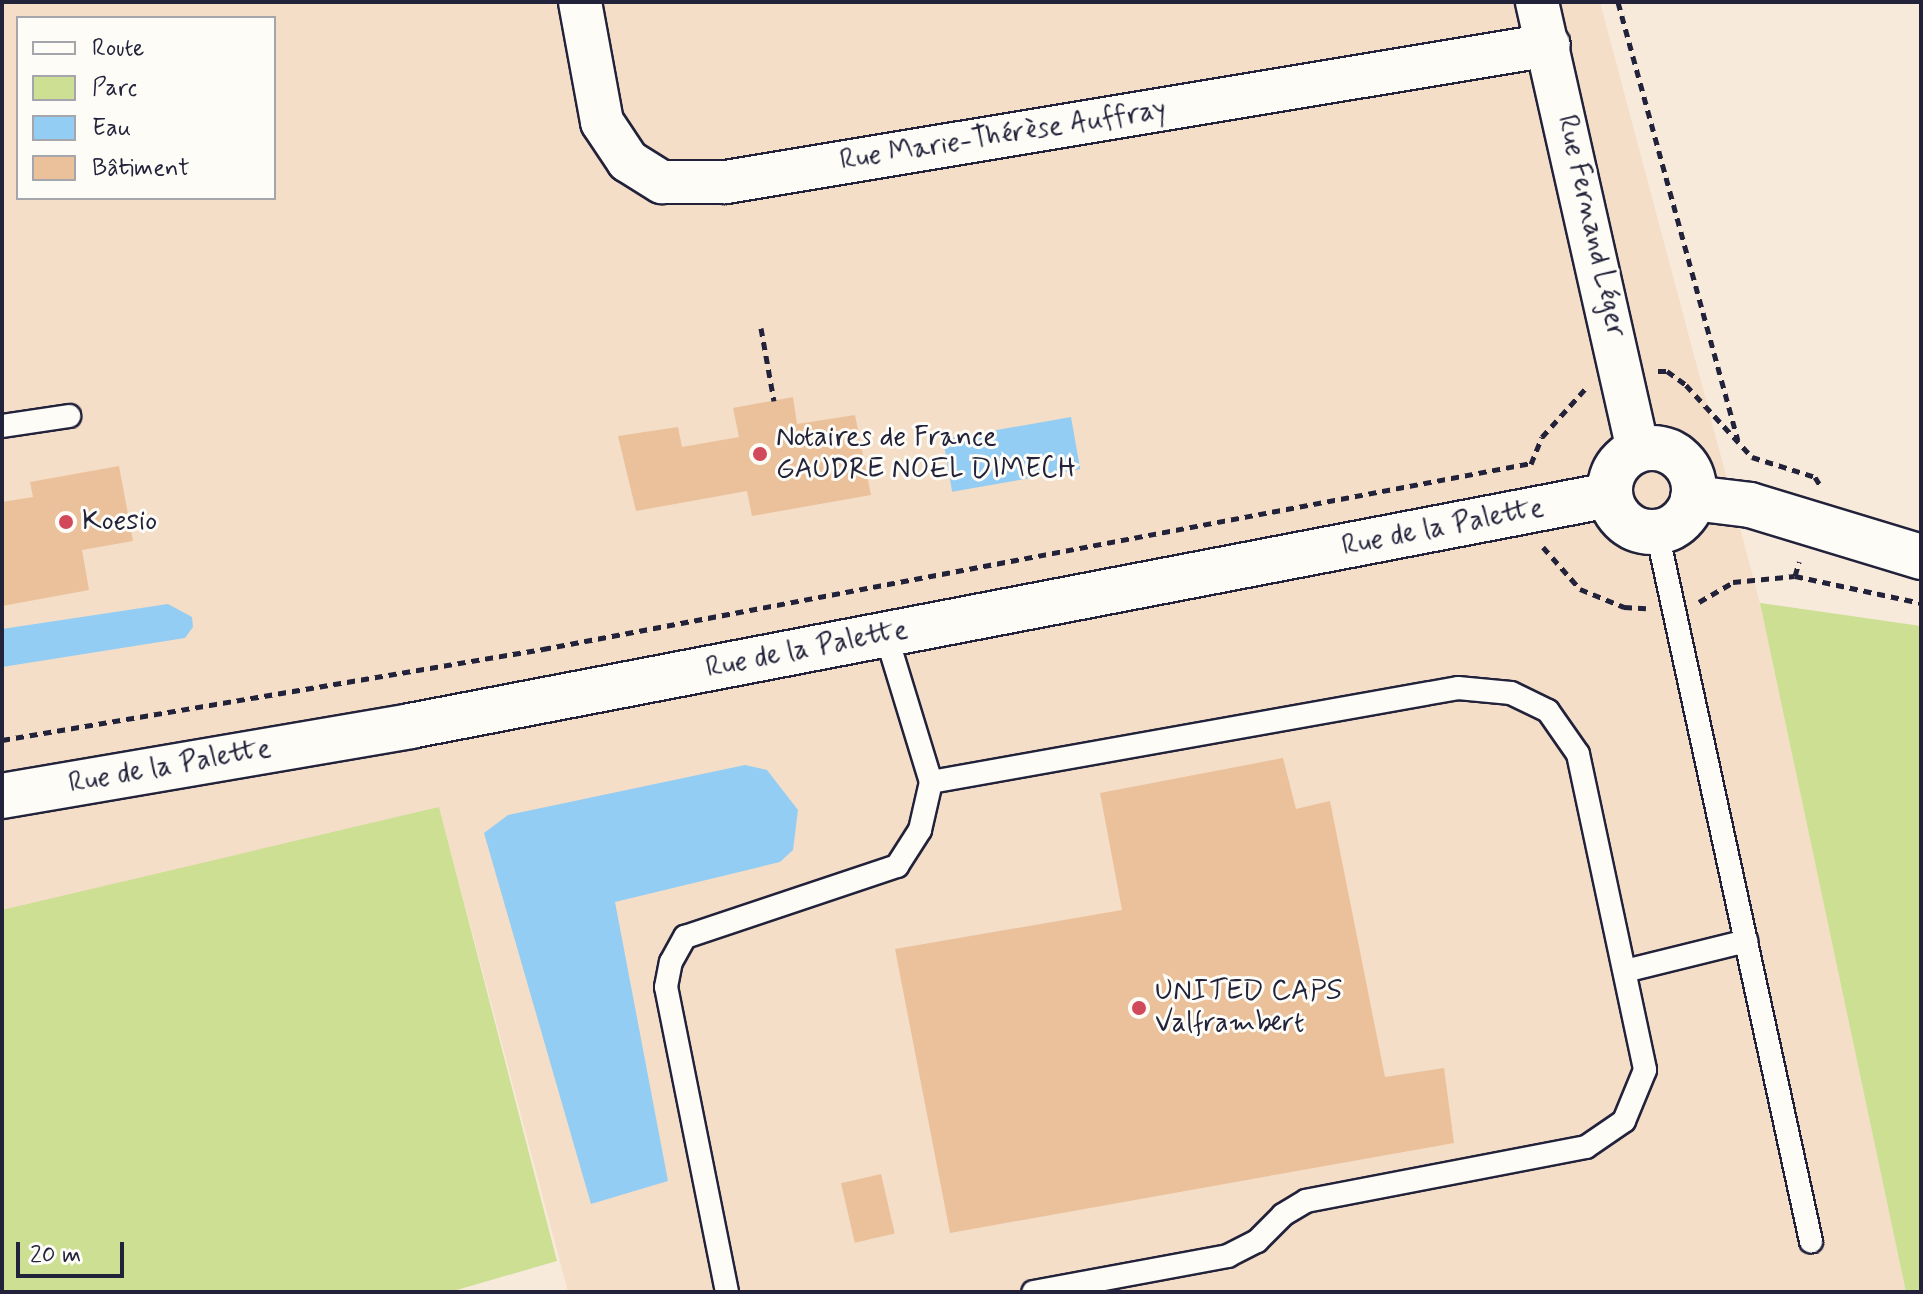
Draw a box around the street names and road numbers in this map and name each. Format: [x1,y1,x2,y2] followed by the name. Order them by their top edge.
[840,94,1166,178] street label: Rue Marie-Thérèse Auffray
[1549,112,1633,340] street label: Rue Fernand Léger
[1339,492,1547,564] street label: Rue de la Palette
[703,614,911,686] street label: Rue de la Palette
[66,733,274,801] street label: Rue de la Palette

